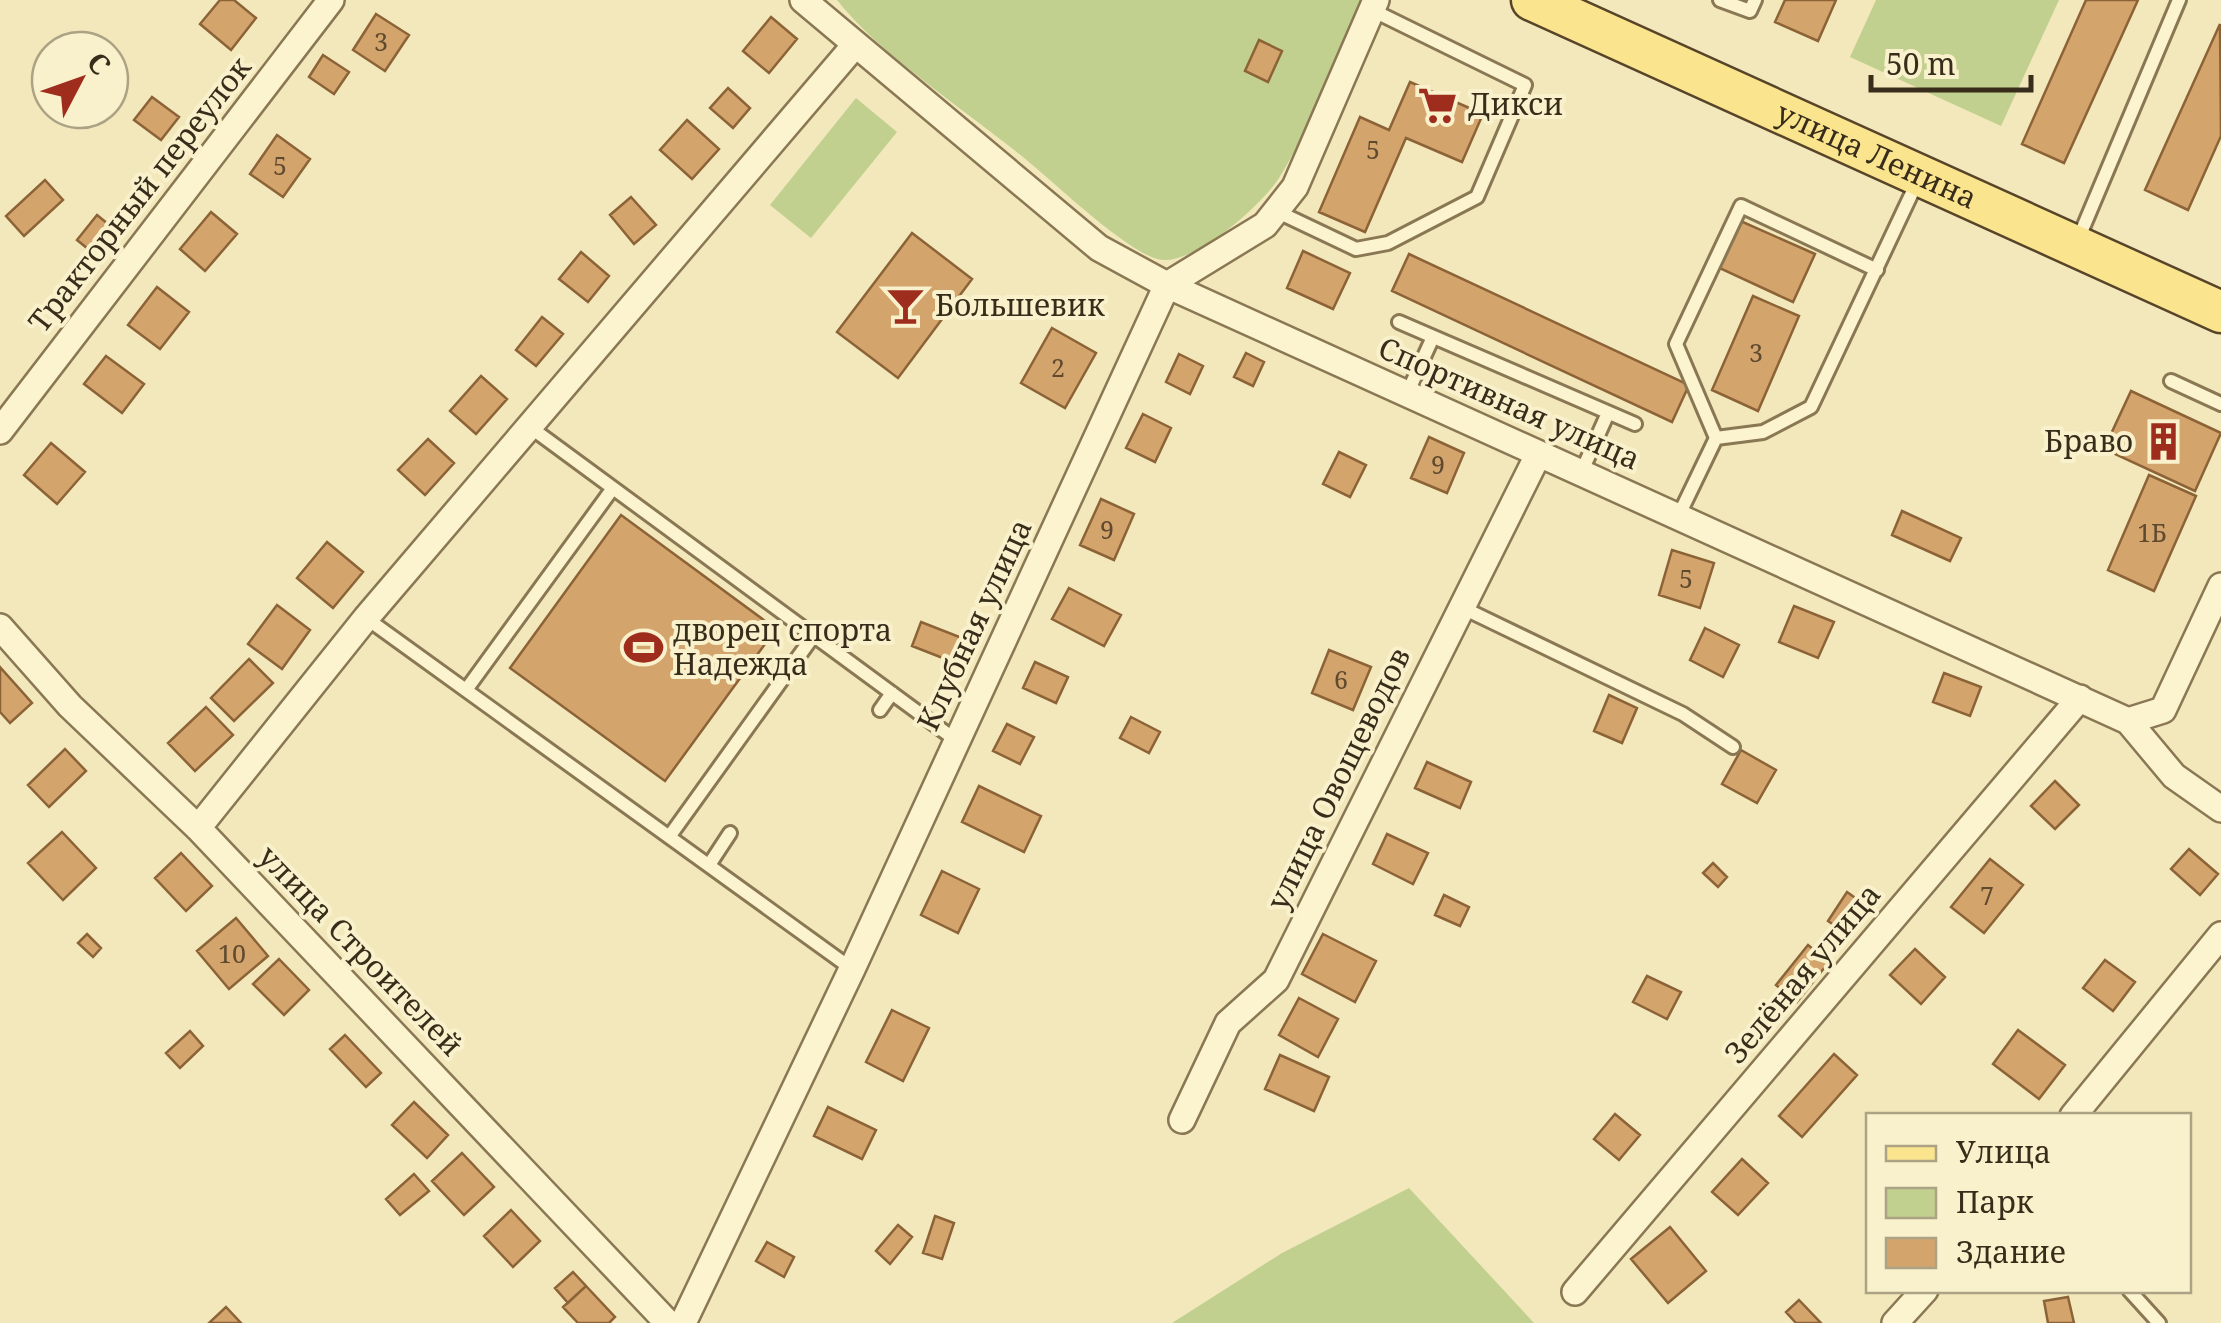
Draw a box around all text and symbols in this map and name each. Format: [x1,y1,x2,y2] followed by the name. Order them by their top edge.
[374,24,388,58] house number: 3
[30,30,130,130] north arrow
[1871,30,2031,92] scale bar
[1886,43,1956,84] text: 50 m
[79,44,120,82] text: С
[18,48,260,340] street label: Тракторный переулок
[1468,83,1563,124] place label: Дикси
[1417,84,1459,126] supermarket icon: Дикси
[1770,91,1984,218] street label: улица Ленина
[1366,132,1380,166] house number: 5
[273,148,287,182] house number: 5
[935,284,1105,325] place label: Большевик
[884,285,926,327] bar icon: Большевик
[1372,327,1647,479] street label: Спортивная улица
[1749,335,1763,369] house number: 3
[1051,350,1065,384] house number: 2
[2044,420,2133,461] place label: Браво
[2142,421,2184,463] building icon: Браво
[1431,447,1445,481] house number: 9
[907,512,1041,737] street label: Клубная улица
[1100,512,1114,546] house number: 9
[2137,515,2167,549] house number: 1Б
[1679,561,1693,595] house number: 5
[673,609,892,684] place label: дворец спорта Надежда
[622,627,664,669] sports icon: дворец спорта Надежда
[1256,640,1419,916] street label: улица Овощеводов
[1334,662,1348,696] house number: 6
[250,836,472,1064] street label: улица Строителей
[1714,874,1889,1072] street label: Зелёная улица
[1980,878,1994,912] house number: 7
[218,936,246,970] house number: 10
[1866,1113,2191,1293] legend
[1956,1131,2051,1172] text: Улица
[1956,1181,2034,1222] text: Парк
[1956,1231,2066,1272] text: Здание

